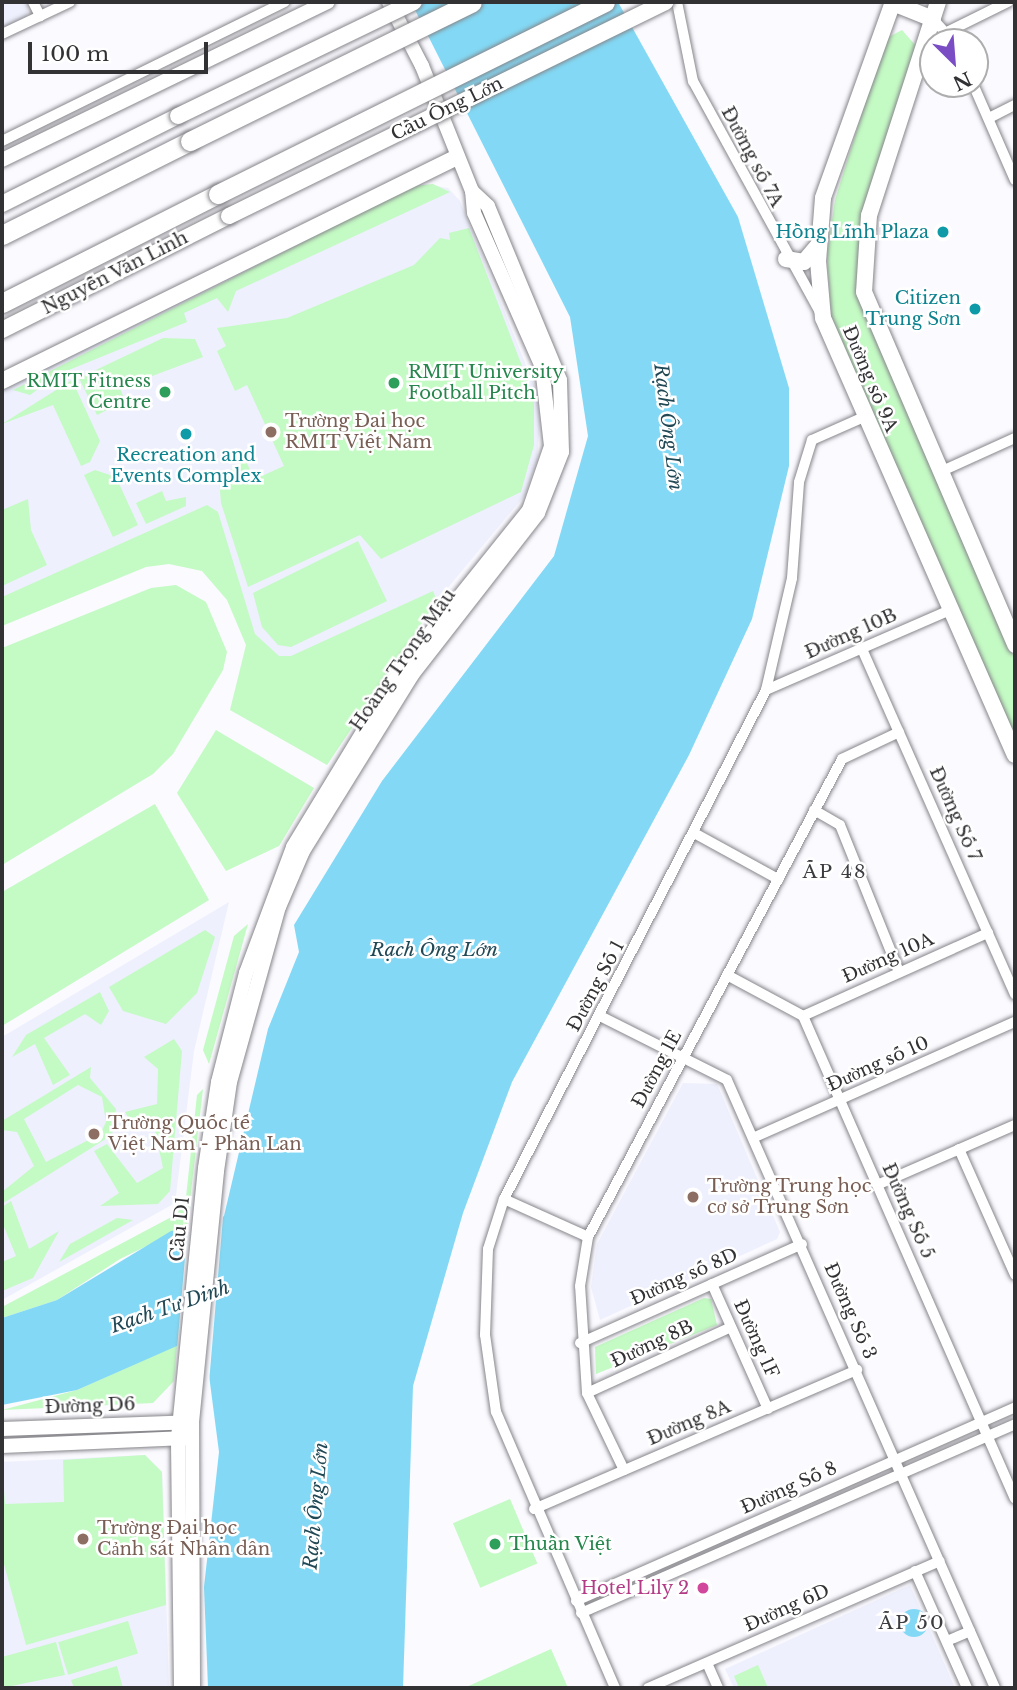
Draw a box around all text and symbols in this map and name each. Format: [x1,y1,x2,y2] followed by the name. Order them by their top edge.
[32,28,212,72] scale bar
[919,28,989,98] north arrow
[41,41,109,67] text: 100 m
[949,66,975,95] text: N
[387,73,507,145] street label: Cầu Ông Lớn
[716,103,788,211] street label: Đường số 7A
[775,221,929,243] place label: Hồng Lĩnh Plaza
[935,224,951,240] marker: Hồng Lĩnh Plaza
[38,227,192,319] street label: Nguyễn Văn Linh
[865,288,961,330] place label: Citizen Trung Sơn
[967,301,983,317] marker: Citizen Trung Sơn
[838,322,902,436] street label: Đường số 9A
[408,362,564,404] place label: RMIT University Football Pitch
[649,362,687,492] water label: Rạch Ông Lớn
[26,371,151,414] place label: RMIT Fitness Centre
[386,375,402,391] marker: RMIT University Football Pitch
[157,384,173,400] marker: RMIT Fitness Centre
[285,411,433,453] place label: Trường Đại học RMIT Việt Nam
[263,424,279,440] marker: Trường Đại học RMIT Việt Nam
[178,426,194,442] marker: Recreation and Events Complex
[111,445,261,488] place label: Recreation and Events Complex
[346,584,460,736] street label: Hoàng Trọng Mậu
[802,604,900,664] street label: Đường 10B
[925,763,985,865] street label: Đường Số 7
[803,861,867,883] district label: ẤP 48
[839,928,937,988] street label: Đường 10A
[563,937,629,1035] street label: Đường Số 1
[370,939,498,961] water label: Rạch Ông Lớn
[628,1027,686,1111] street label: Đường 1E
[824,1032,932,1096] street label: Đường số 10
[108,1113,302,1156] place label: Trường Quốc tế Việt Nam - Phần Lan
[86,1126,102,1142] marker: Trường Quốc tế Việt Nam - Phần Lan
[877,1160,939,1262] street label: Đường Số 5
[707,1176,872,1218] place label: Trường Trung học cơ sở Trung Sơn
[685,1189,701,1205] marker: Trường Trung học cơ sở Trung Sơn
[166,1195,194,1263] street label: Cầu D1
[627,1244,741,1310] street label: Đường số 8D
[819,1259,881,1363] street label: Đường Số 3
[107,1276,233,1338] water label: Rạch Tư Dinh
[729,1296,783,1382] street label: Đường 1F
[607,1316,697,1372] street label: Đường 8B
[44,1394,136,1418] street label: Đường D6
[644,1396,734,1450] street label: Đường 8A
[299,1441,333,1571] water label: Rạch Ông Lớn
[738,1457,840,1519] street label: Đường Số 8
[97,1518,270,1560] place label: Trường Đại học Cảnh sát Nhân dân
[75,1531,91,1547] marker: Trường Đại học Cảnh sát Nhân dân
[509,1533,613,1555] place label: Thuần Việt
[487,1536,503,1552] marker: Thuần Việt
[580,1577,689,1599] place label: Hotel Lily 2
[695,1580,711,1596] marker: Hotel Lily 2
[741,1580,833,1636] street label: Đường 6D
[879,1612,945,1634] district label: ẤP 50

